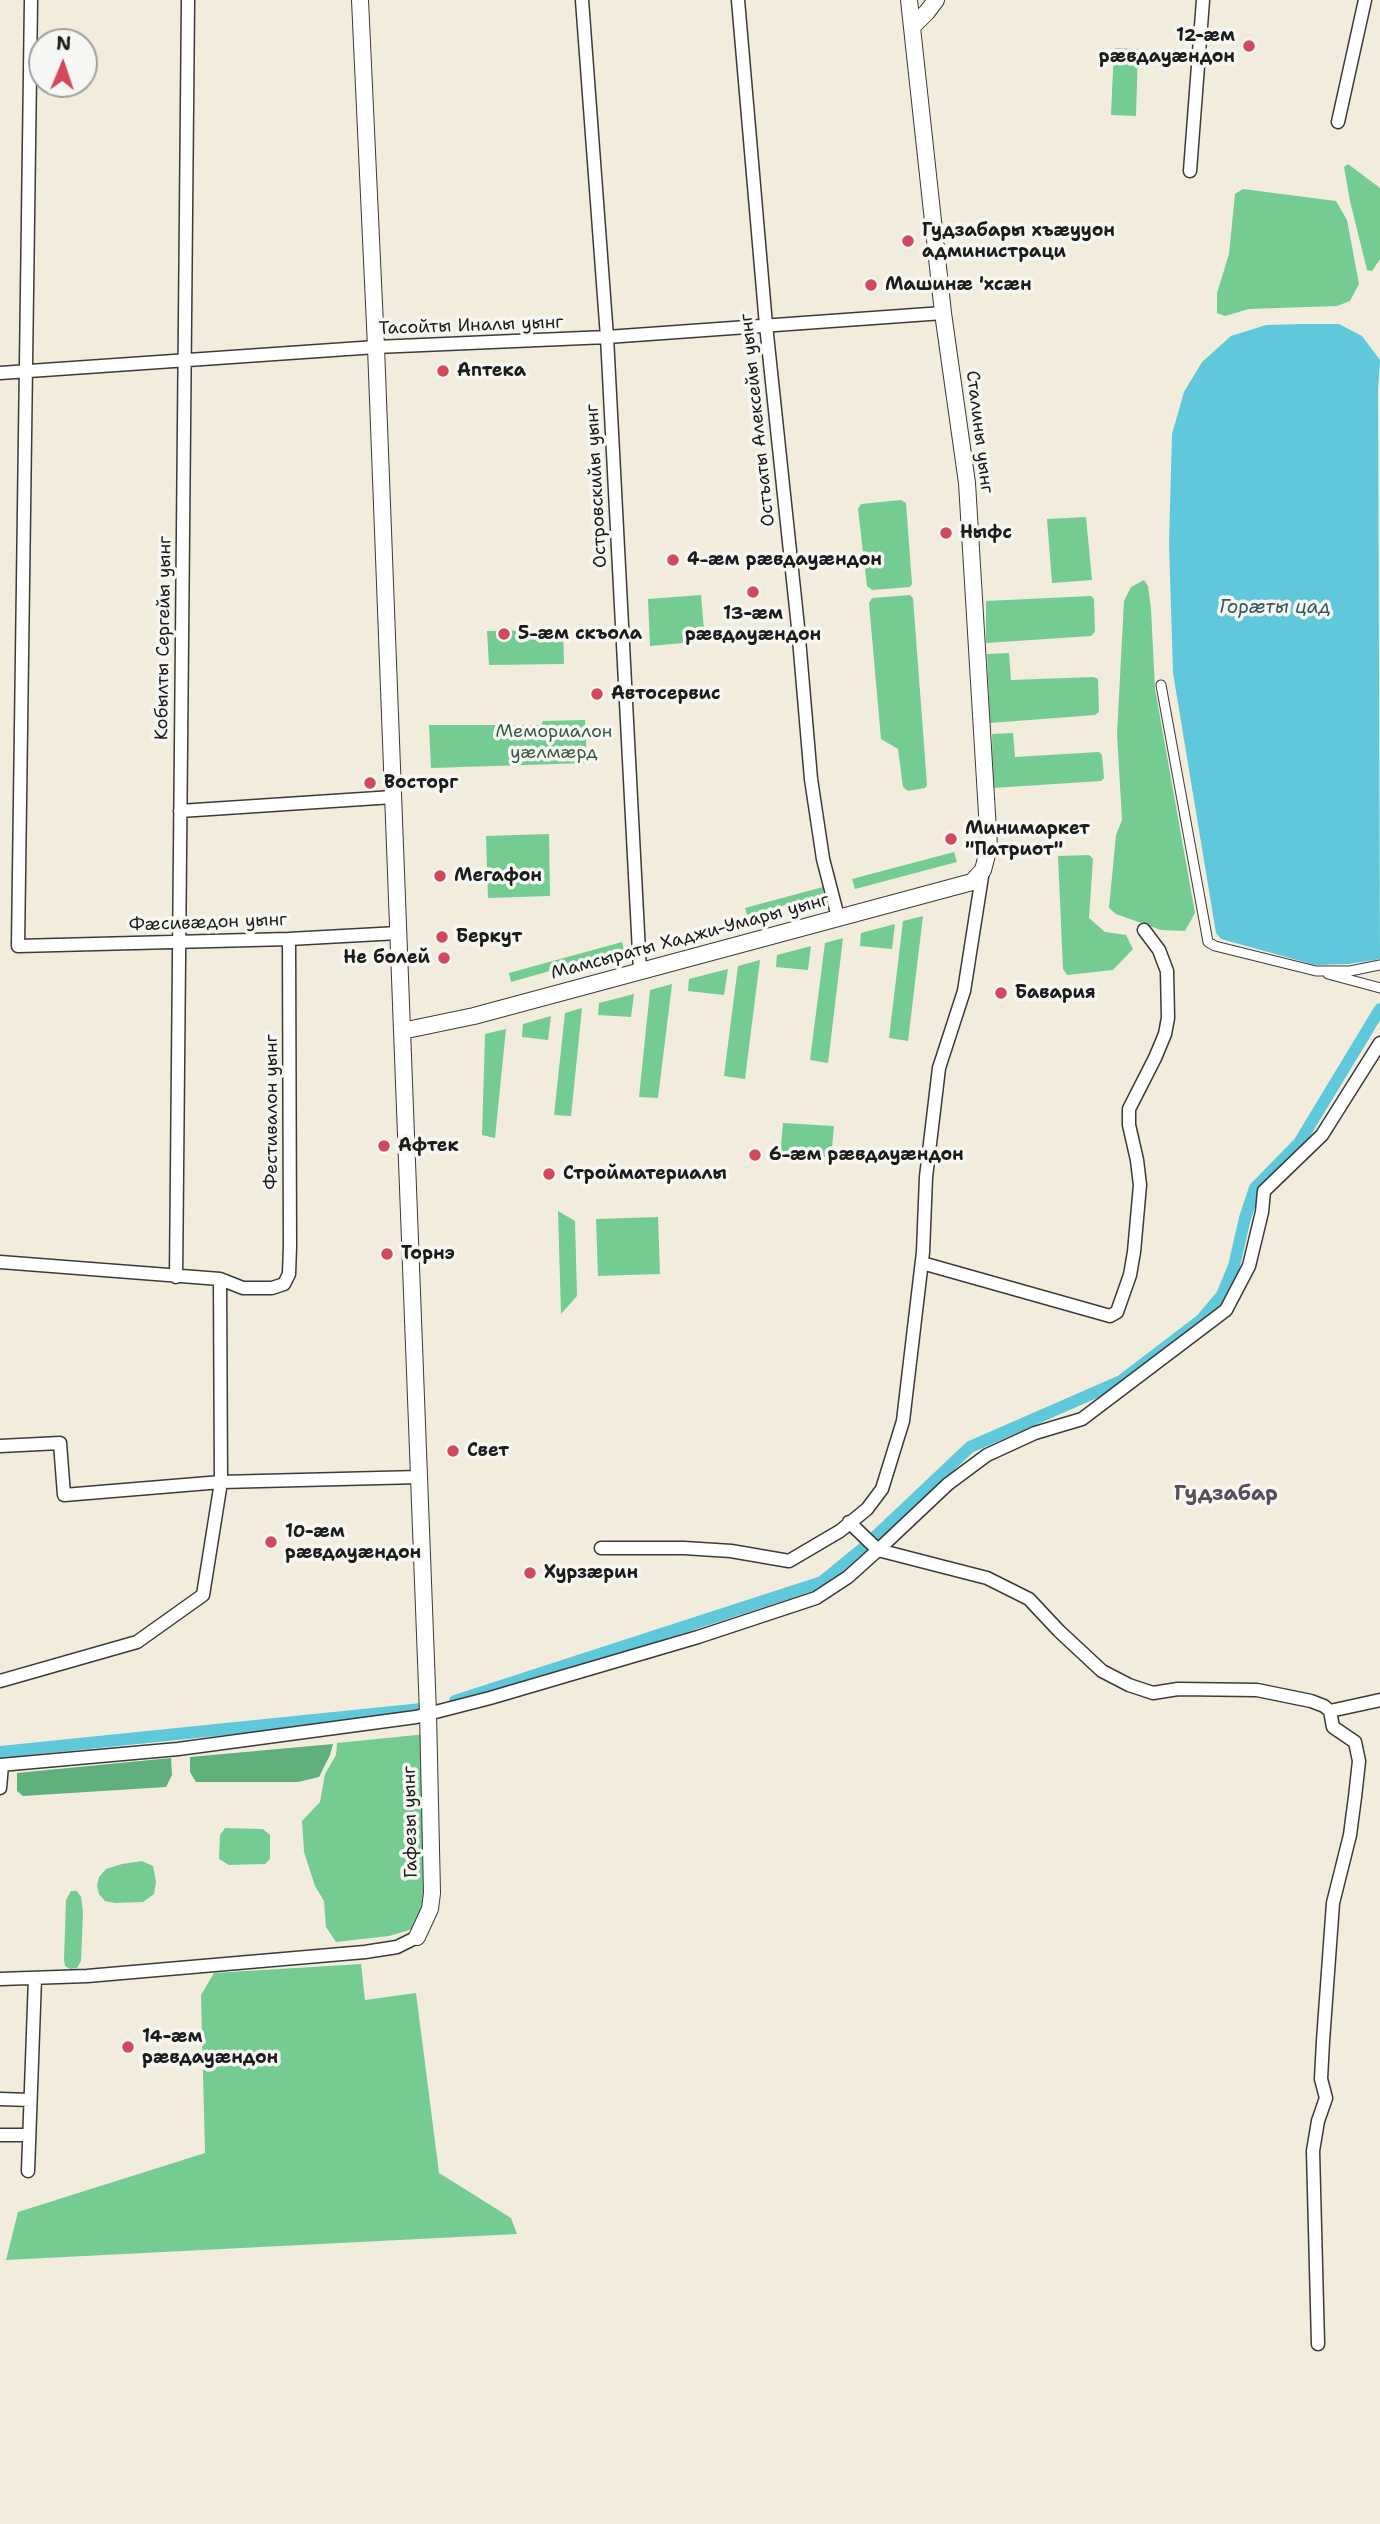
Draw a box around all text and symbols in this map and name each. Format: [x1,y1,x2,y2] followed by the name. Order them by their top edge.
[1099,25,1235,68] place label: 12-æм рӕвдауӕндон
[28,28,98,98] north arrow
[56,31,72,56] text: N
[1241,38,1257,54] marker: 12-æм рӕвдауӕндон
[922,220,1115,262] place label: Гудзабары хъæууон администраци
[900,233,916,249] marker: Гудзабары хъæууон администраци
[885,274,1032,296] place label: Машинæ 'хсæн
[863,277,879,293] marker: Машинæ 'хсæн
[378,312,564,340] street label: Тасойты Иналы уынг
[736,312,780,528] street label: Остъаты Алексейы уынг
[457,360,526,382] place label: Аптека
[435,363,451,379] marker: Аптека
[961,369,997,495] street label: Сталины уынг
[582,404,612,568] street label: Островскийы уынг
[960,522,1012,544] place label: Ныфс
[938,525,954,541] marker: Ныфс
[151,536,177,740] street label: Кобылты Сергейы уынг
[687,549,882,571] place label: 4-æм рӕвдауӕндон
[665,552,681,568] marker: 4-æм рӕвдауӕндон
[745,584,761,600] marker: 13-æм рӕвдауӕндон
[1219,597,1331,619] water label: Горӕты цад
[685,603,821,646] place label: 13-æм рӕвдауӕндон
[518,623,642,645] place label: 5-æм скъола
[496,626,512,642] marker: 5-æм скъола
[611,683,721,705] place label: Автосервис
[589,686,605,702] marker: Автосервис
[496,721,612,764] park label: Мемориалон уæлмæрд
[384,772,458,794] place label: Восторг
[362,775,378,791] marker: Восторг
[965,818,1090,860] place label: Минимаркет "Патриот"
[943,831,959,847] marker: Минимаркет "Патриот"
[454,865,542,887] place label: Мегафон
[432,868,448,884] marker: Мегафон
[548,889,832,985] street label: Мамсыраты Хаджи-Умары уынг
[129,909,287,937] street label: Фæсивæдон уынг
[456,926,522,948] place label: Беркут
[434,929,450,945] marker: Беркут
[343,947,430,969] place label: Не болей
[436,950,452,966] marker: Не болей
[1015,982,1096,1004] place label: Бавария
[993,985,1009,1001] marker: Бавария
[261,1034,283,1190] street label: Фестивалон уынг
[398,1135,459,1157] place label: Афтек
[376,1138,392,1154] marker: Афтек
[769,1144,964,1166] place label: 6-æм рӕвдауӕндон
[747,1147,763,1163] marker: 6-æм рӕвдауӕндон
[563,1163,727,1185] place label: Стройматериалы
[541,1166,557,1182] marker: Стройматериалы
[401,1243,455,1265] place label: Торнэ
[379,1246,395,1262] marker: Торнэ
[467,1440,509,1462] place label: Свет
[445,1443,461,1459] marker: Свет
[1174,1482,1278,1508] district label: Гудзабар
[285,1521,421,1564] place label: 10-æм рӕвдауӕндон
[263,1534,279,1550] marker: 10-æм рӕвдауӕндон
[544,1562,638,1584] place label: Хурзæрин
[522,1565,538,1581] marker: Хурзæрин
[399,1766,423,1878] street label: Гафезы уынг
[142,2026,278,2068] place label: 14-æм рӕвдауӕндон
[120,2039,136,2055] marker: 14-æм рӕвдауӕндон

